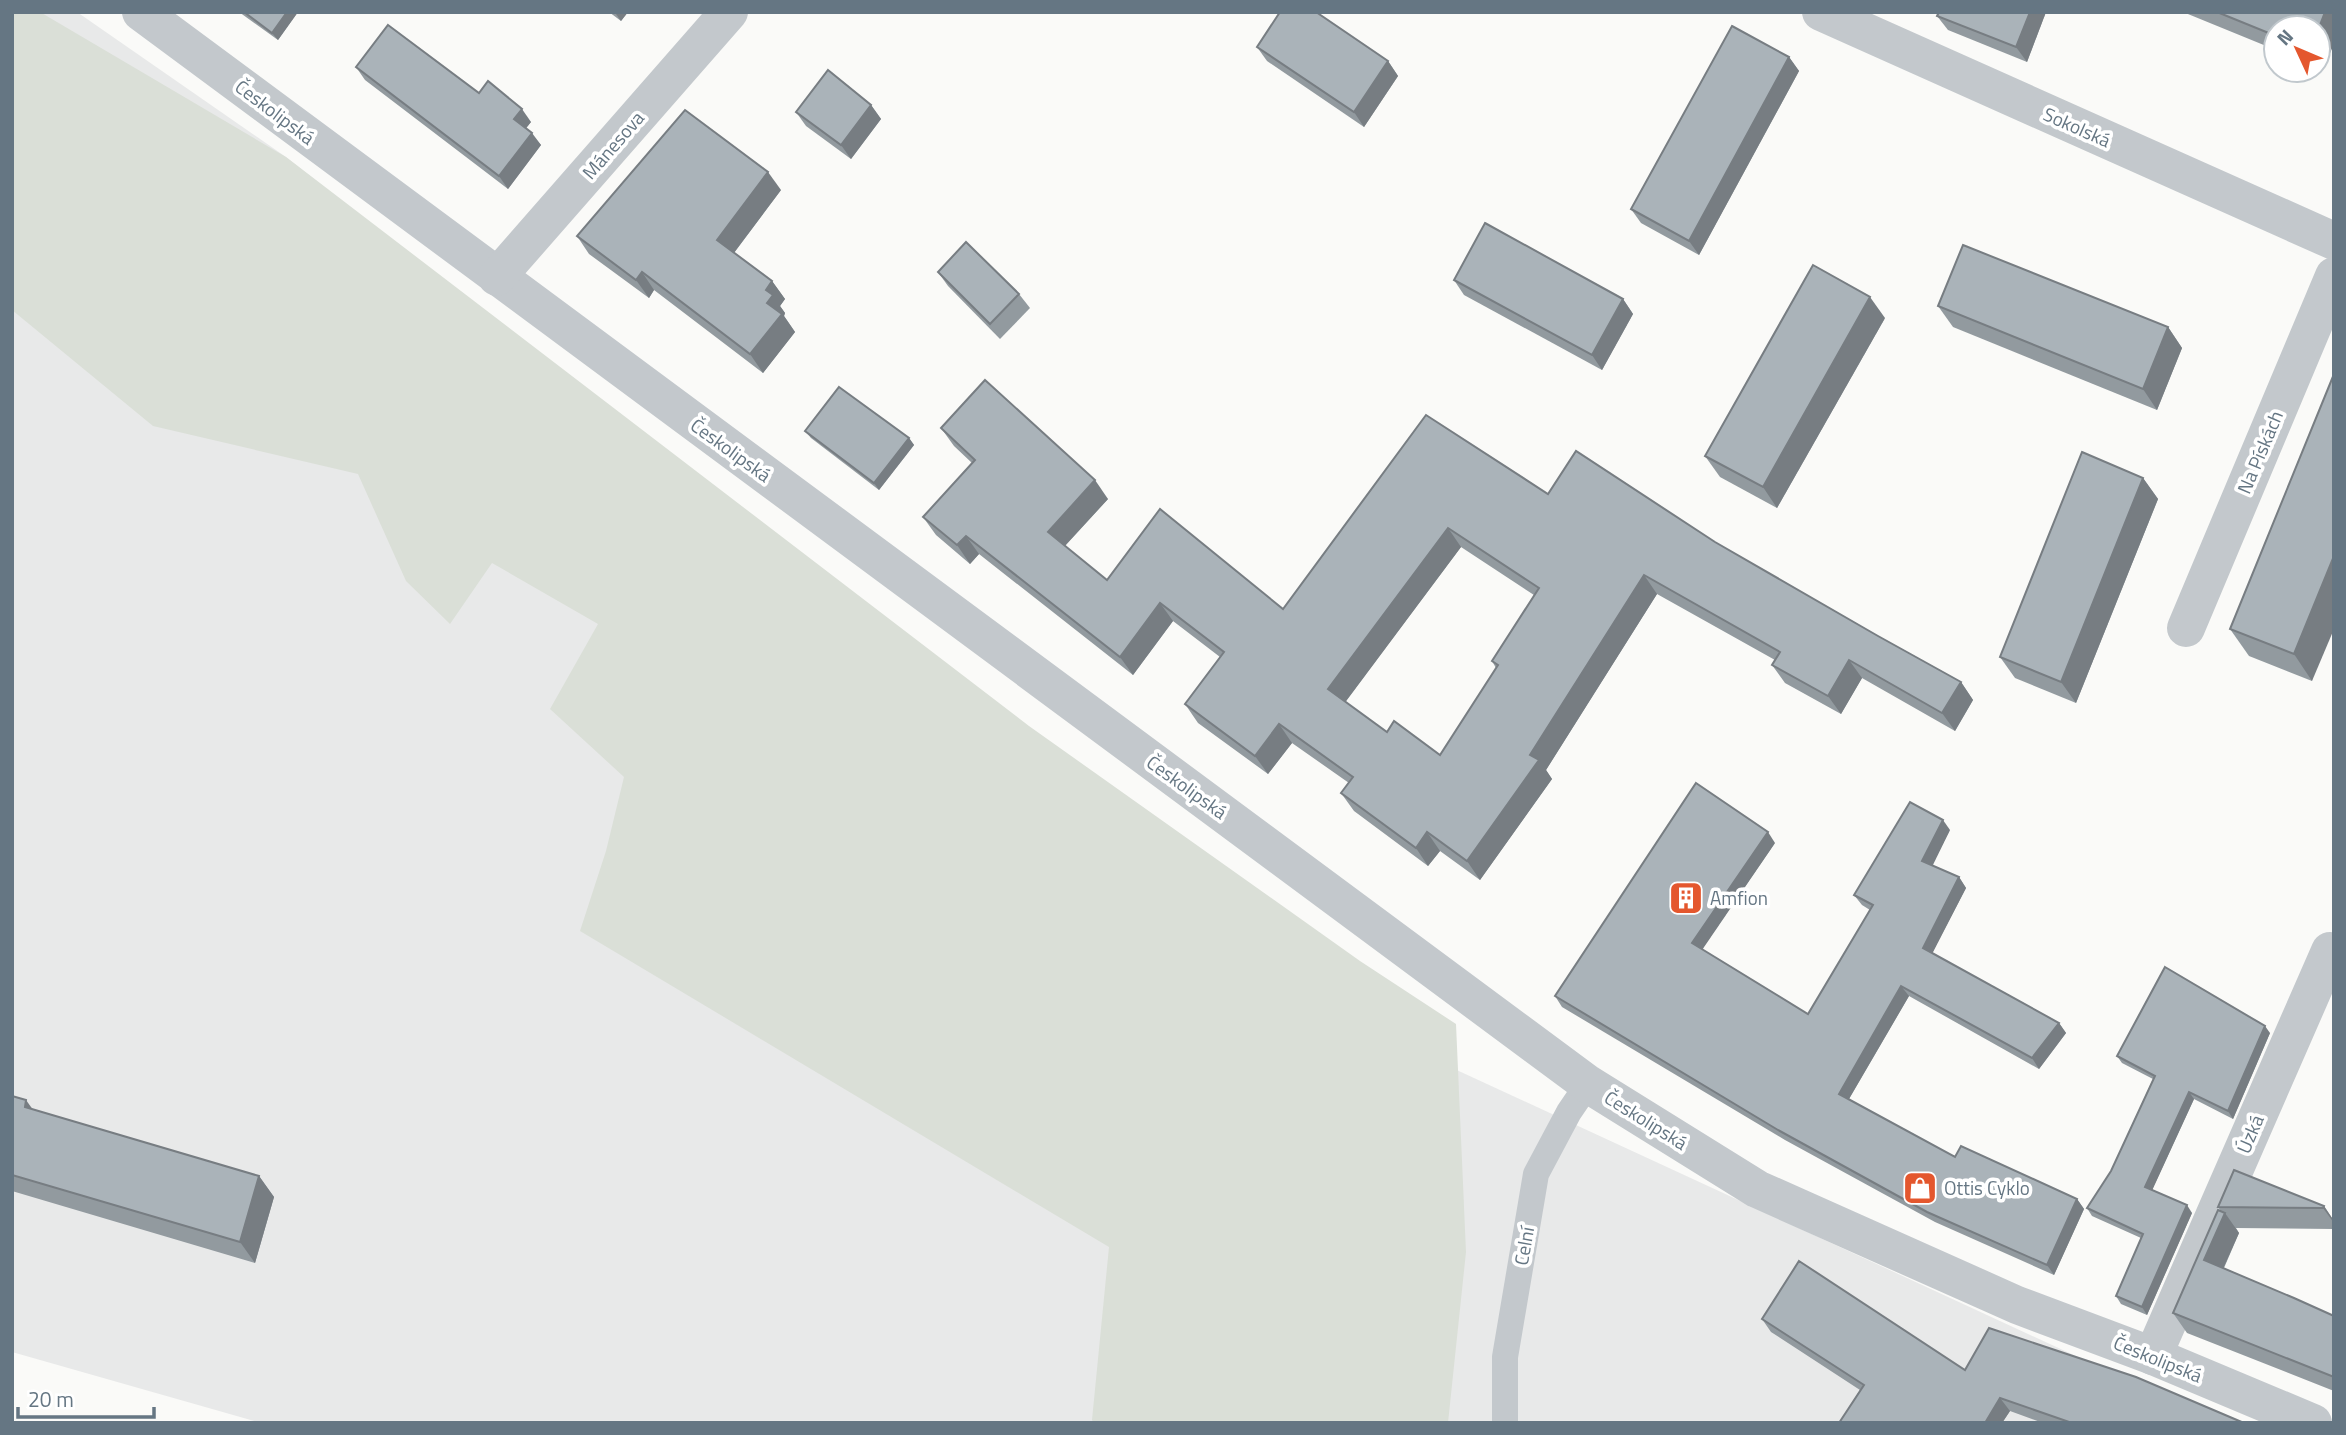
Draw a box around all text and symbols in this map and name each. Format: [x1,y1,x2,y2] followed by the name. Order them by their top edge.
[2262,14,2332,84] north arrow
[2269,22,2299,52] text: N
[229,72,322,152] street label: Českolipská
[2039,99,2116,154] street label: Sokolská
[575,104,651,185] street label: Mánesova
[2229,406,2290,498] street label: Na Pískách
[685,410,778,489] street label: Českolipská
[1141,747,1234,826] street label: Českolipská
[1667,879,1705,917] building icon: Amfion
[1710,883,1768,912] place label: Amfion
[1599,1083,1694,1157] street label: Českolipská
[2228,1110,2271,1158] street label: Úzká
[1901,1169,1939,1207] shop icon: Ottis Cyklo
[1944,1173,2030,1202] place label: Ottis Cyklo
[1506,1223,1541,1267] street label: Celní
[2109,1328,2207,1390] street label: Českolipská
[18,1376,154,1420] scale bar
[28,1383,74,1415] text: 20 m

